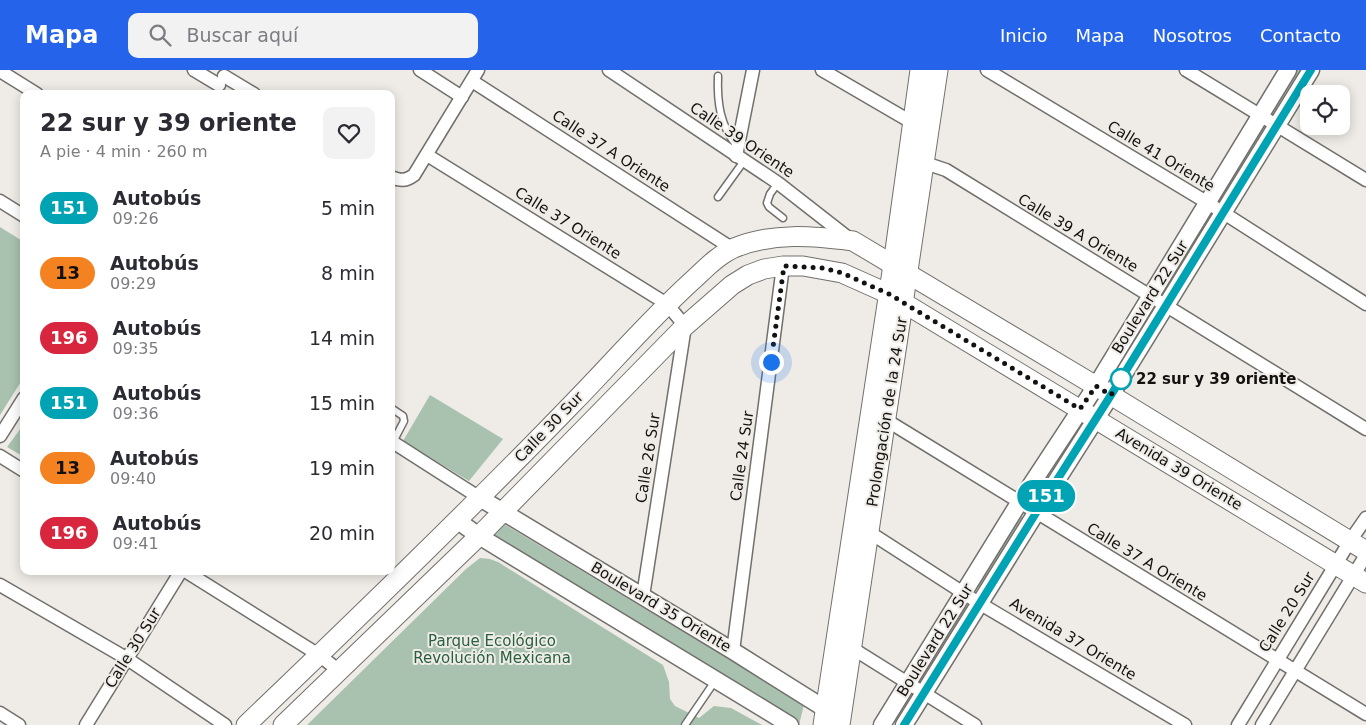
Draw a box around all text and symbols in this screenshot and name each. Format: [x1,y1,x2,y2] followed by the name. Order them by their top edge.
[128,13,478,58] search box
[25,21,98,49] text: Mapa
[146,21,174,49] icon: search
[186,24,298,46] text: Buscar aquí
[1000,25,1048,46] text: Inicio
[1076,25,1125,46] text: Mapa
[1153,25,1232,46] text: Nosotros
[1260,25,1341,46] text: Contacto
[1300,85,1350,135] map controls
[1300,85,1350,135] button: locate
[686,98,798,182] street label: Calle 39 Oriente
[549,106,673,196] street label: Calle 37 A Oriente
[323,107,375,159] button: heart
[40,109,297,137] text: 22 sur y 39 oriente
[1104,117,1218,195] street label: Calle 41 Oriente
[40,142,208,161] text: A pie · 4 min · 260 m
[512,183,624,263] street label: Calle 37 Oriente
[113,187,201,209] text: Autobús
[1015,190,1141,276] street label: Calle 39 A Oriente
[50,197,88,218] text: 151
[321,197,375,219] text: 5 min
[113,209,159,228] text: 09:26
[1108,237,1192,357] street label: Boulevard 22 Sur
[110,252,199,274] text: Autobús
[55,262,80,283] text: 13
[321,262,375,284] text: 8 min
[110,274,156,293] text: 09:29
[863,315,911,508] street label: Prolongación de la 24 Sur
[113,317,201,339] text: Autobús
[50,327,88,348] text: 196
[309,327,375,349] text: 14 min
[113,339,159,358] text: 09:35
[759,350,784,375] your location
[1110,368,1132,390] marker: 22 sur y 39 oriente
[1136,370,1296,388] place label: 22 sur y 39 oriente
[113,382,201,404] text: Autobús
[511,387,588,466] street label: Calle 30 Sur
[50,392,88,413] text: 151
[309,392,375,414] text: 15 min
[113,404,159,423] text: 09:36
[727,409,757,502] street label: Calle 24 Sur
[632,411,664,504] street label: Calle 26 Sur
[1112,424,1246,514] street label: Avenida 39 Oriente
[110,447,199,469] text: Autobús
[55,457,80,478] text: 13
[309,457,375,479] text: 19 min
[110,469,156,488] text: 09:40
[1017,480,1075,512] line badge: 151
[1027,485,1065,506] text: 151
[113,512,201,534] text: Autobús
[1084,519,1210,605] street label: Calle 37 A Oriente
[50,522,88,543] text: 196
[309,522,375,544] text: 20 min
[113,534,159,553] text: 09:41
[588,558,734,656] street label: Boulevard 35 Oriente
[1255,568,1319,655] street label: Calle 20 Sur
[893,580,977,700] street label: Boulevard 22 Sur
[1006,594,1140,684] street label: Avenida 37 Oriente
[101,604,165,691] street label: Calle 30 Sur
[413,632,571,667] park label: Parque Ecológico Revolución Mexicana

